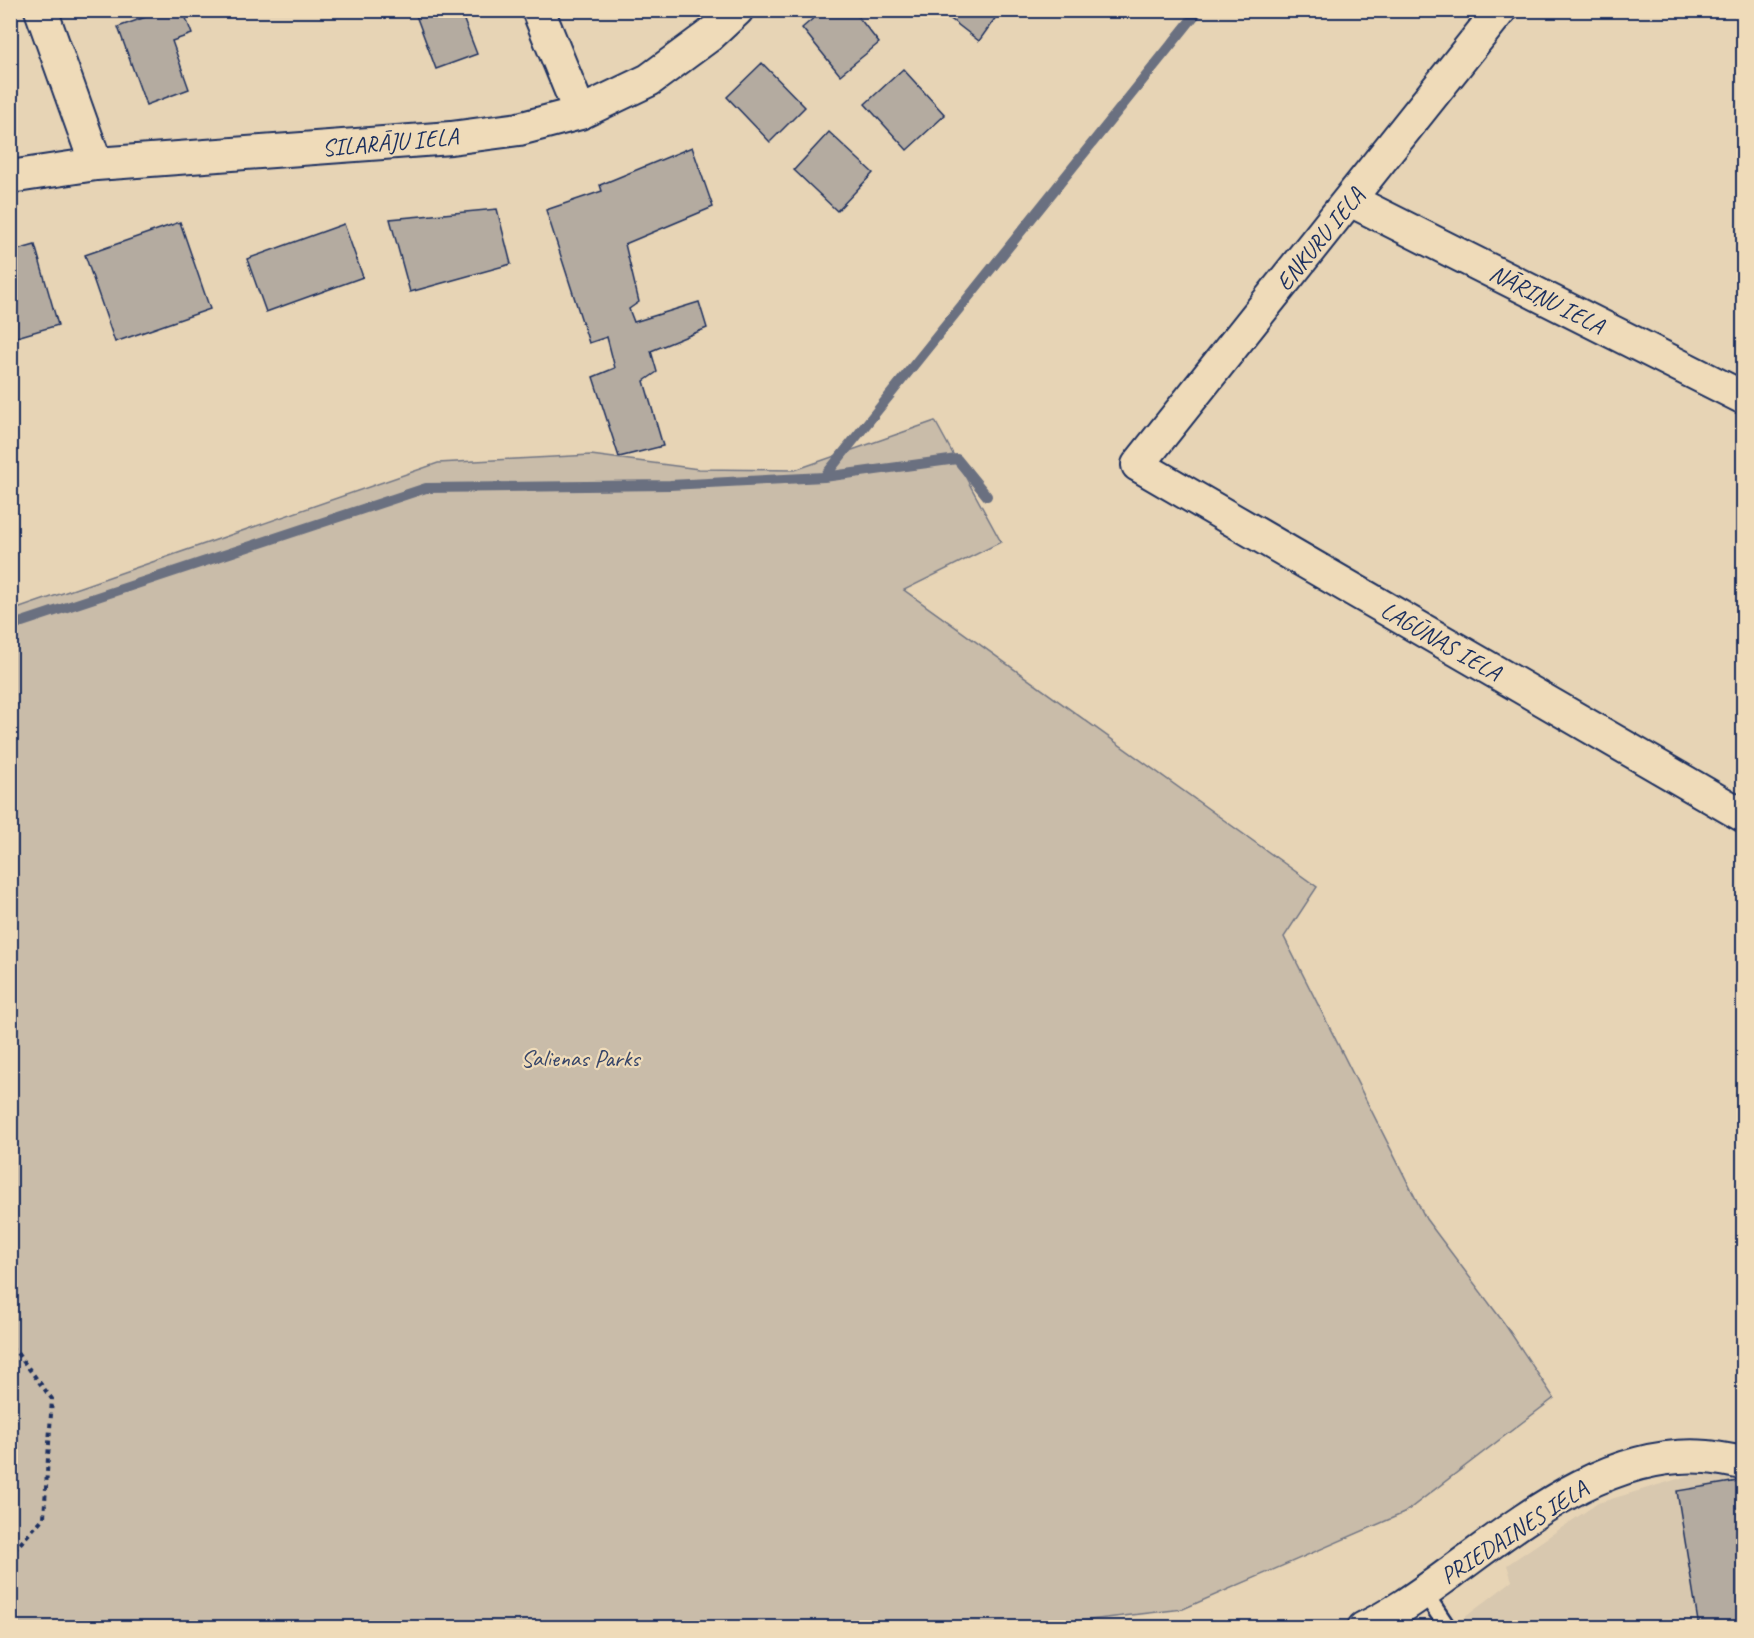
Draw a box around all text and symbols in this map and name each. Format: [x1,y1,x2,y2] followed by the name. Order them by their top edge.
[321,121,460,163] street label: SILARĀJU IELA
[1269,180,1371,297] street label: ENKURU IELA
[1485,257,1610,341] street label: NĀRIŅU IELA
[1376,595,1507,688] street label: LAGŪNAS IELA
[521,1043,641,1073] park label: Salienas Parks
[1435,1473,1594,1591] street label: PRIEDAINES IELA

